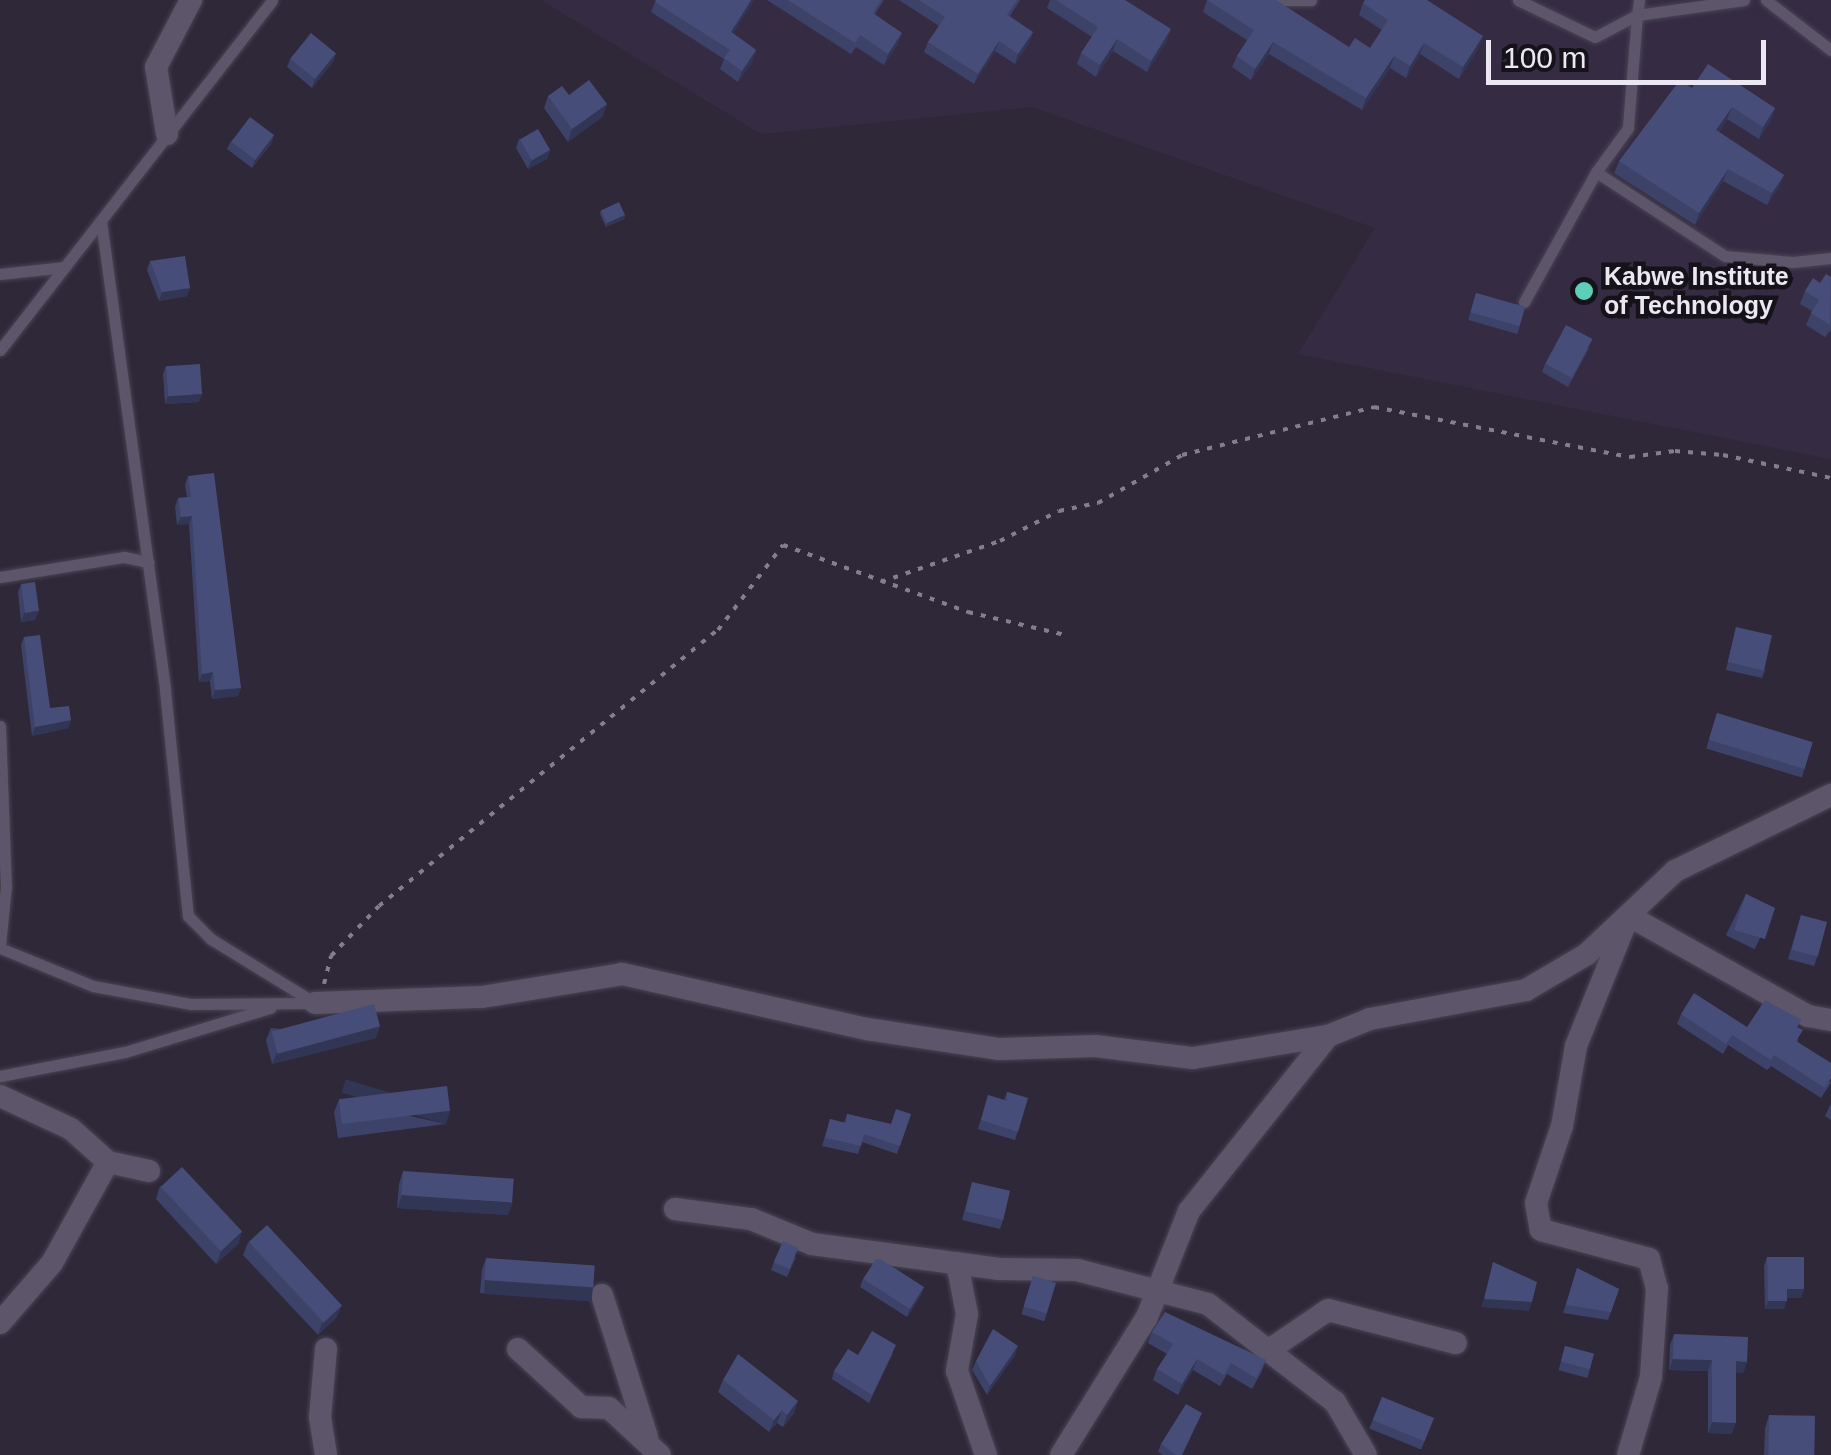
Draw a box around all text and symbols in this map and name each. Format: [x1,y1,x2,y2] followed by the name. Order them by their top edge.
[1491,20,1771,82] scale bar
[1503,41,1586,74] text: 100 m
[1604,262,1789,321] place label: Kabwe Institute of Technology
[1573,280,1595,302] marker: Kabwe Institute of Technology

